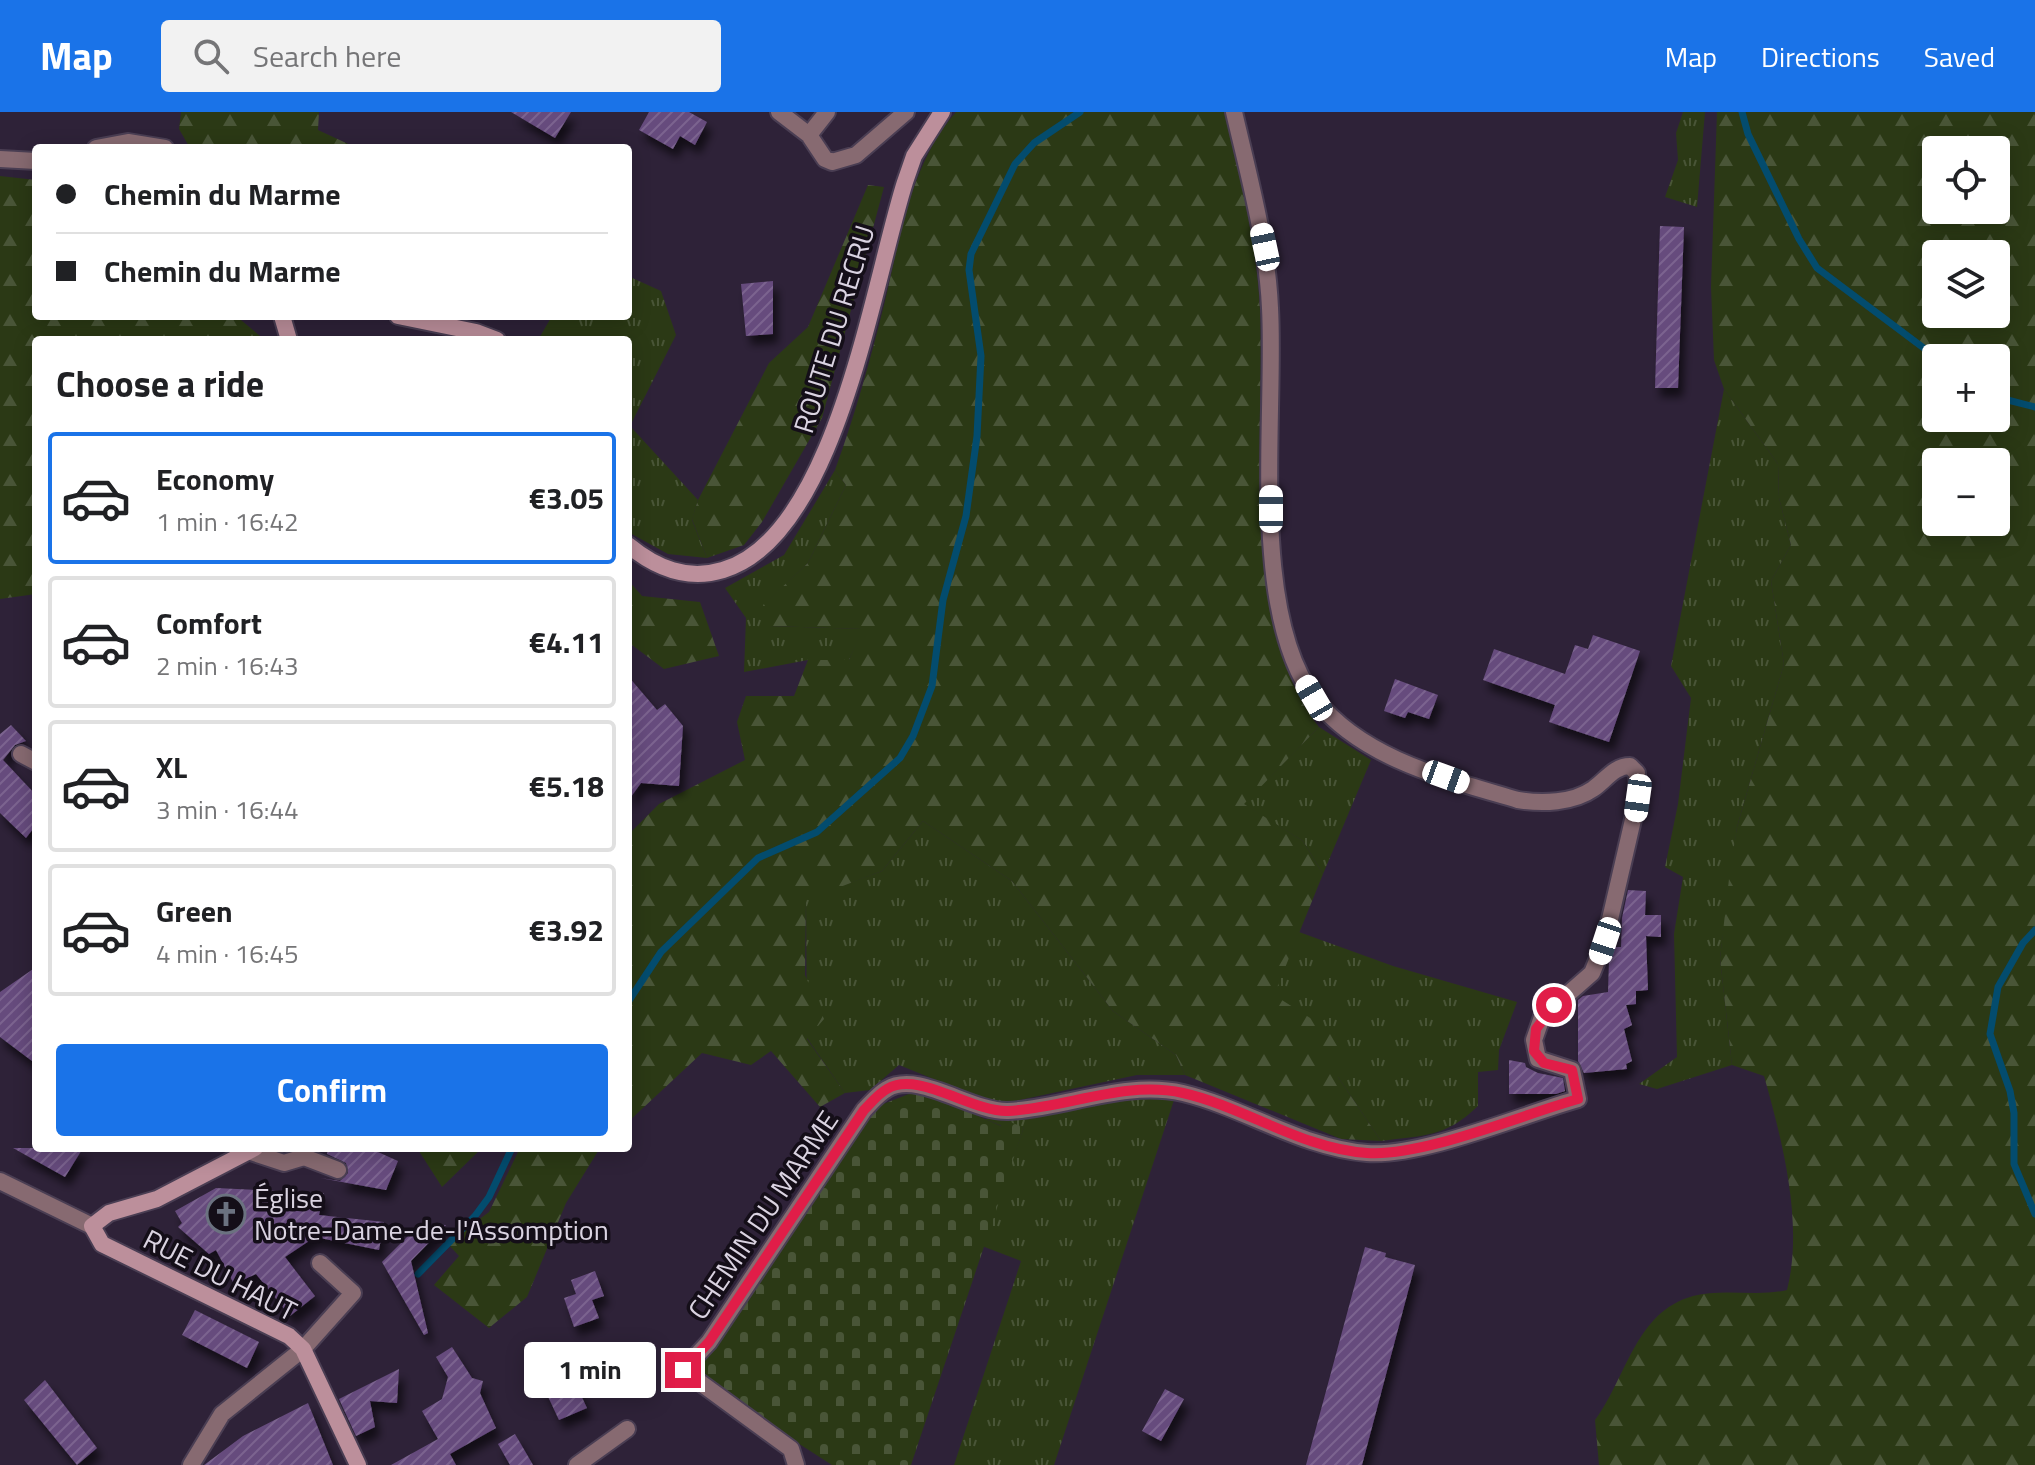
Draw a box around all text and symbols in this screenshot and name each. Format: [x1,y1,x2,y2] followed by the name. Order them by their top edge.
[161,20,721,92] search box
[40,27,113,85] text: Map
[253,33,402,79] text: Search here
[189,34,233,78] icon: search
[1665,35,1717,78] text: Map
[1761,35,1880,78] text: Directions
[1924,35,1995,78] text: Saved
[1922,136,2010,536] map controls
[1922,136,2010,224] button: locate
[104,171,341,217] text: Chemin du Marme
[781,220,886,438] street label: ROUTE DU RECRU
[1248,221,1282,273] car
[1922,240,2010,328] button: layers
[104,248,341,294] text: Chemin du Marme
[1922,344,2010,432] button: +
[56,356,264,411] text: Choose a ride
[1922,448,2010,536] button: −
[156,456,274,502] text: Economy
[60,462,132,534] icon: car
[529,475,604,521] text: €3.05
[1259,485,1283,533] car
[156,502,299,541] text: 1 min · 16:42
[156,600,262,646] text: Comfort
[60,606,132,678] icon: car
[529,619,604,665] text: €4.11
[156,646,299,685] text: 2 min · 16:43
[1292,671,1336,725] car
[156,744,187,790] text: XL
[60,750,132,822] icon: car
[1419,758,1473,796] car
[529,763,604,809] text: €5.18
[1623,773,1653,823] car
[156,790,299,829] text: 3 min · 16:44
[156,888,233,934] text: Green
[60,894,132,966] icon: car
[529,907,604,953] text: €3.92
[1586,914,1624,968] car
[156,934,299,973] text: 4 min · 16:45
[1536,987,1572,1023] route start
[56,1044,608,1136] button: Confirm
[677,1102,849,1328] street label: CHEMIN DU MARME
[254,1176,609,1251] place label: Église Notre-Dame-de-l'Assomption
[205,1193,247,1235] church icon: Église Notre-Dame-de-l'Assomption
[136,1217,305,1332] street label: RUE DU HAUT
[523,1342,655,1398] callout: 1 min
[558,1350,622,1389] text: 1 min
[665,1352,701,1388] route end

